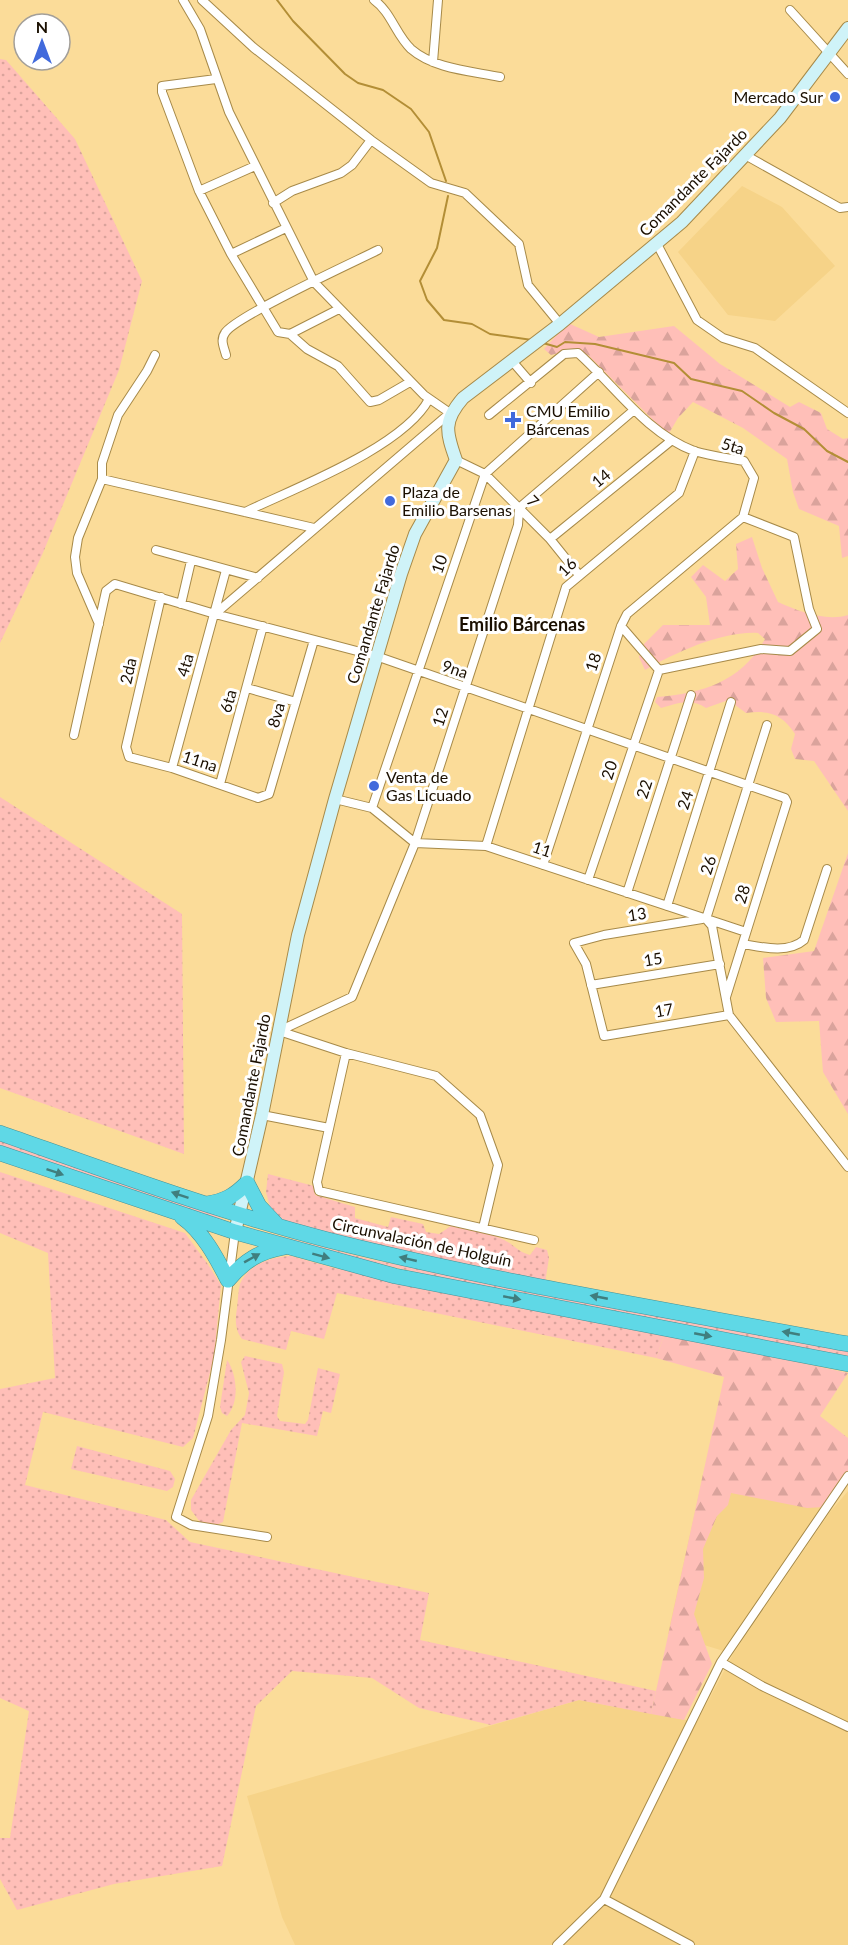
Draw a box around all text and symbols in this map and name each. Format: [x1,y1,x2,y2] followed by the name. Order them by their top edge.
[12,12,72,72] north arrow
[36,17,48,36] text: N
[733,87,823,106] place label: Mercado Sur
[828,90,842,104] marker: Mercado Sur
[635,124,751,240] street label: Comandante Fajardo
[526,401,610,438] place label: CMU Emilio Bárcenas
[504,411,522,429] marker: CMU Emilio Bárcenas
[719,433,747,458] street label: 5ta
[587,464,614,491] street label: 14
[402,482,512,519] place label: Plaza de Emilio Barsenas
[523,491,543,511] street label: 7
[383,494,397,508] marker: Plaza de Emilio Barsenas
[342,542,403,686] street label: Comandante Fajardo
[427,552,451,576] street label: 10
[553,553,580,580] street label: 16
[459,613,585,635] district label: Emilio Bárcenas
[581,650,604,674] street label: 18
[172,651,197,679] street label: 4ta
[440,655,471,682] street label: 9na
[115,656,140,686] street label: 2da
[215,687,240,715] street label: 6ta
[263,700,288,730] street label: 8va
[428,705,451,729] street label: 12
[180,746,220,775] street label: 11na
[597,758,620,782] street label: 20
[386,767,471,804] place label: Venta de Gas Licuado
[632,777,655,801] street label: 22
[367,779,381,793] marker: Venta de Gas Licuado
[673,788,696,812] street label: 24
[530,837,554,860] street label: 11
[696,853,719,877] street label: 26
[730,882,753,906] street label: 28
[626,903,648,924] street label: 13
[642,948,664,969] street label: 15
[653,999,675,1020] street label: 17
[227,1012,274,1158] street label: Comandante Fajardo
[46,1168,64,1178] one-way arrow
[170,1190,188,1200] one-way arrow
[331,1213,514,1270] street label: Circunvalación de Holguín
[313,1252,331,1261] one-way arrow
[244,1253,261,1263] one-way arrow
[399,1253,417,1263] one-way arrow
[589,1292,608,1301] one-way arrow
[502,1294,521,1303] one-way arrow
[781,1328,800,1337] one-way arrow
[694,1331,713,1340] one-way arrow

